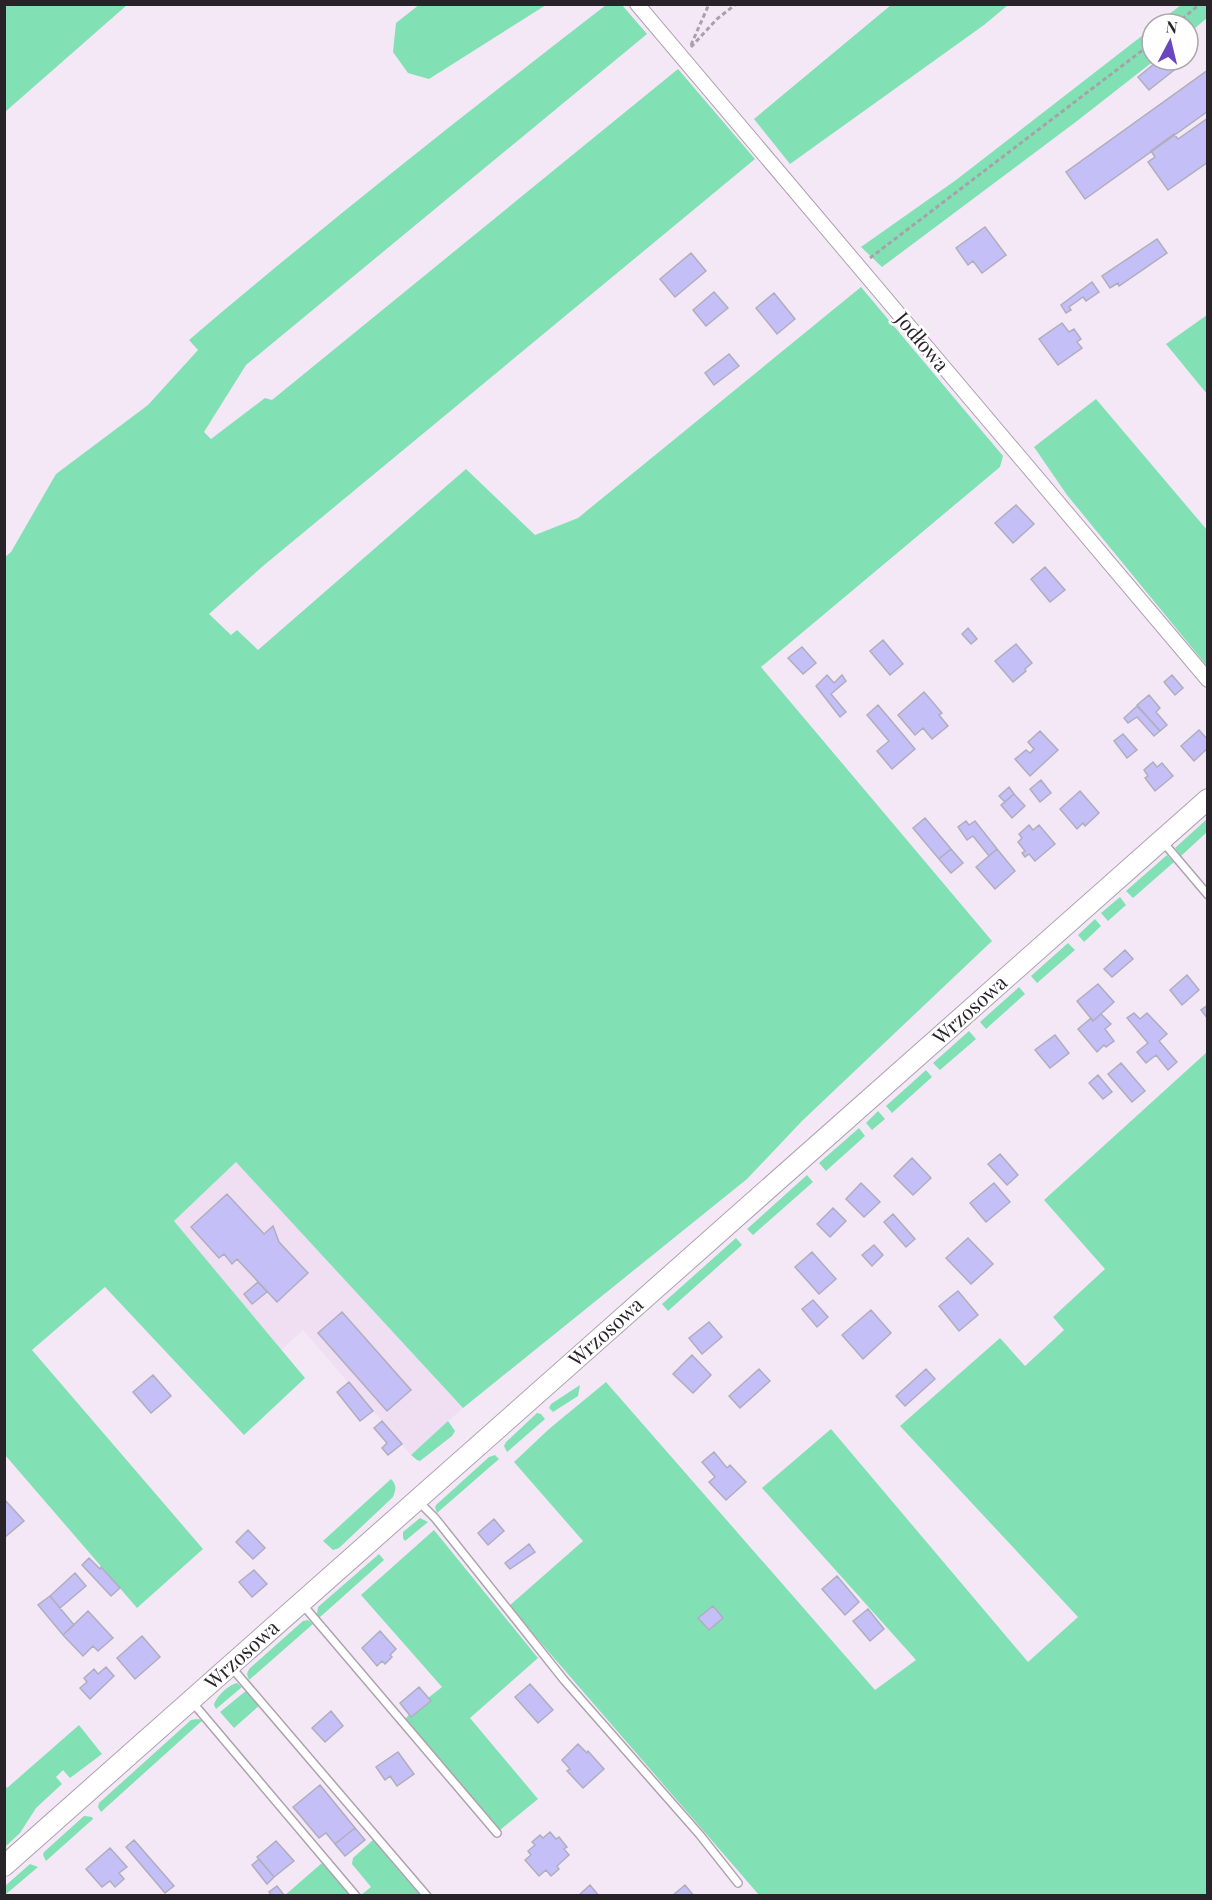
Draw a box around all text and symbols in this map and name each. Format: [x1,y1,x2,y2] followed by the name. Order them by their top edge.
[1140,12,1200,72] north arrow
[1165,15,1179,38] text: N
[890,305,956,377] street label: Jodłowa
[925,968,1012,1050] street label: Wrzosowa
[561,1290,648,1372] street label: Wrzosowa
[197,1613,284,1695] street label: Wrzosowa

